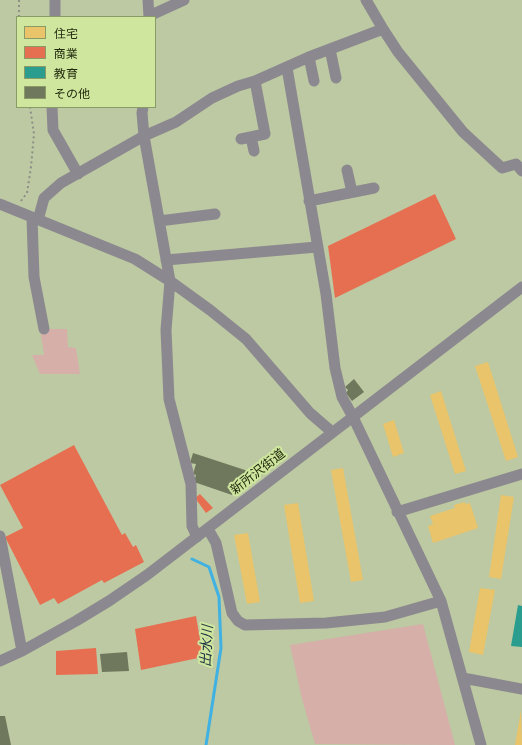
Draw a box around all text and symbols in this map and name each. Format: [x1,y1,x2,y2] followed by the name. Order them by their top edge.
[16,16,156,108] legend
[54,27,78,41] text: 住宅
[54,47,78,61] text: 商業
[54,67,78,81] text: 教育
[54,87,90,101] text: その他
[228,446,288,498] street label: 新所沢街道
[198,625,216,667] water label: 出水川

